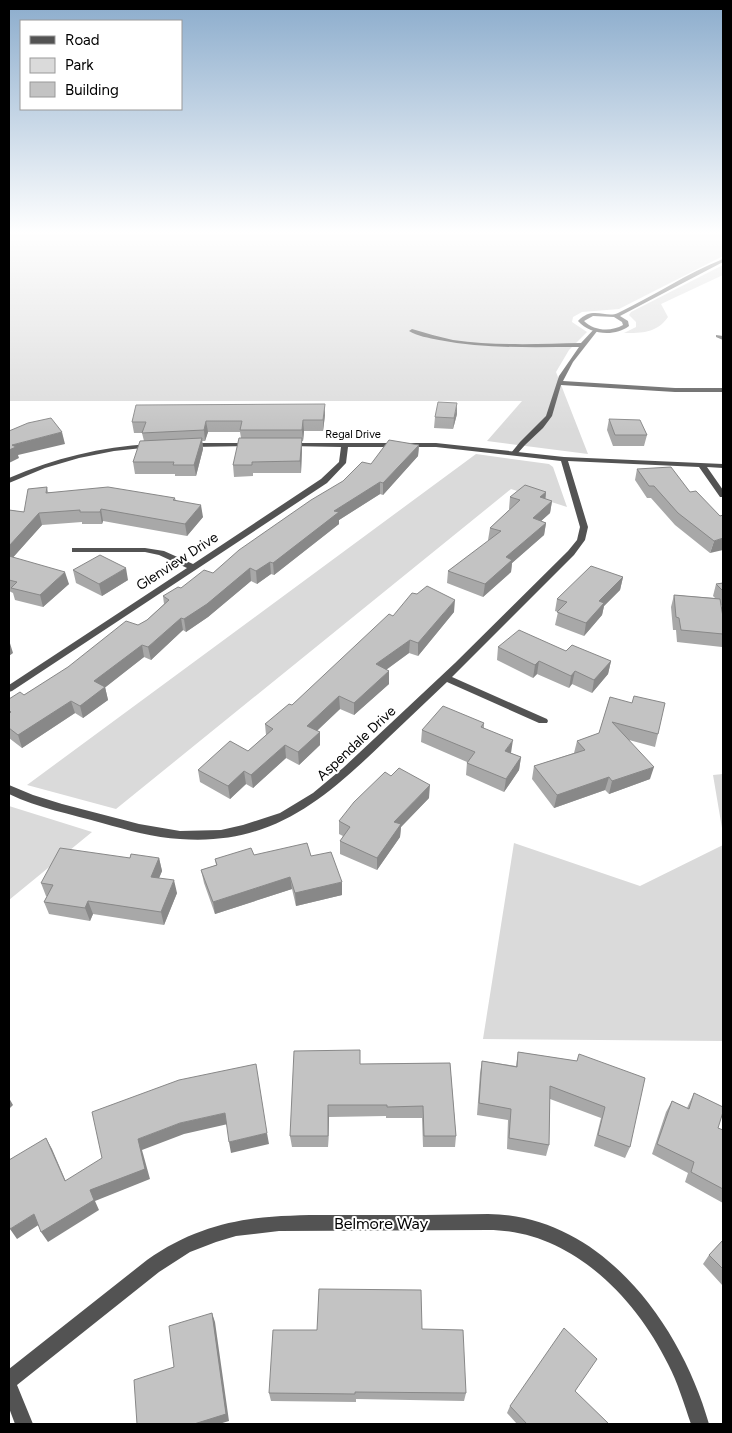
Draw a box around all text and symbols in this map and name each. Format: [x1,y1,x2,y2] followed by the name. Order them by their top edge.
[20,20,182,110] legend
[65,31,100,49] text: Road
[65,56,94,74] text: Park
[65,81,119,99] text: Building
[325,428,381,441] street label: Regal Drive
[133,529,222,594] street label: Glenview Drive
[313,702,400,784] street label: Aspendale Drive
[334,1214,429,1233] street label: Belmore Way

